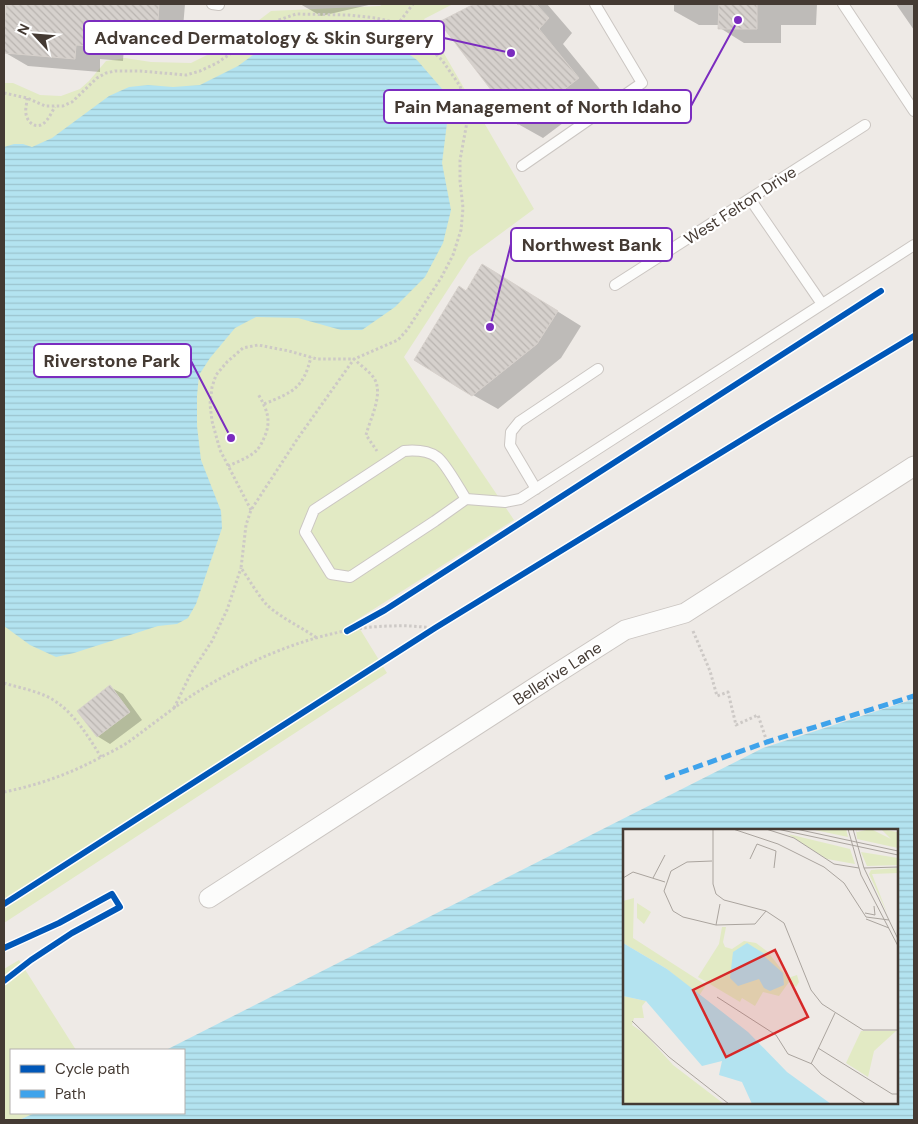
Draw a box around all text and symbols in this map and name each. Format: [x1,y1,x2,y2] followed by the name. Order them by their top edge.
[10,10,60,60] north arrow
[13,21,34,38] text: N
[84,21,444,54] callout: Advanced Dermatology & Skin Surgery
[94,26,434,50] text: Advanced Dermatology & Skin Surgery
[384,90,691,123] callout: Pain Management of North Idaho
[394,95,682,119] text: Pain Management of North Idaho
[680,161,800,250] street label: West Felton Drive
[511,228,672,261] callout: Northwest Bank
[522,233,663,257] text: Northwest Bank
[34,344,191,377] callout: Riverstone Park
[43,349,181,373] text: Riverstone Park
[509,637,606,710] street label: Bellerive Lane
[623,829,898,1104] inset map
[10,1049,185,1114] legend
[55,1059,130,1079] text: Cycle path
[55,1084,86,1104] text: Path

